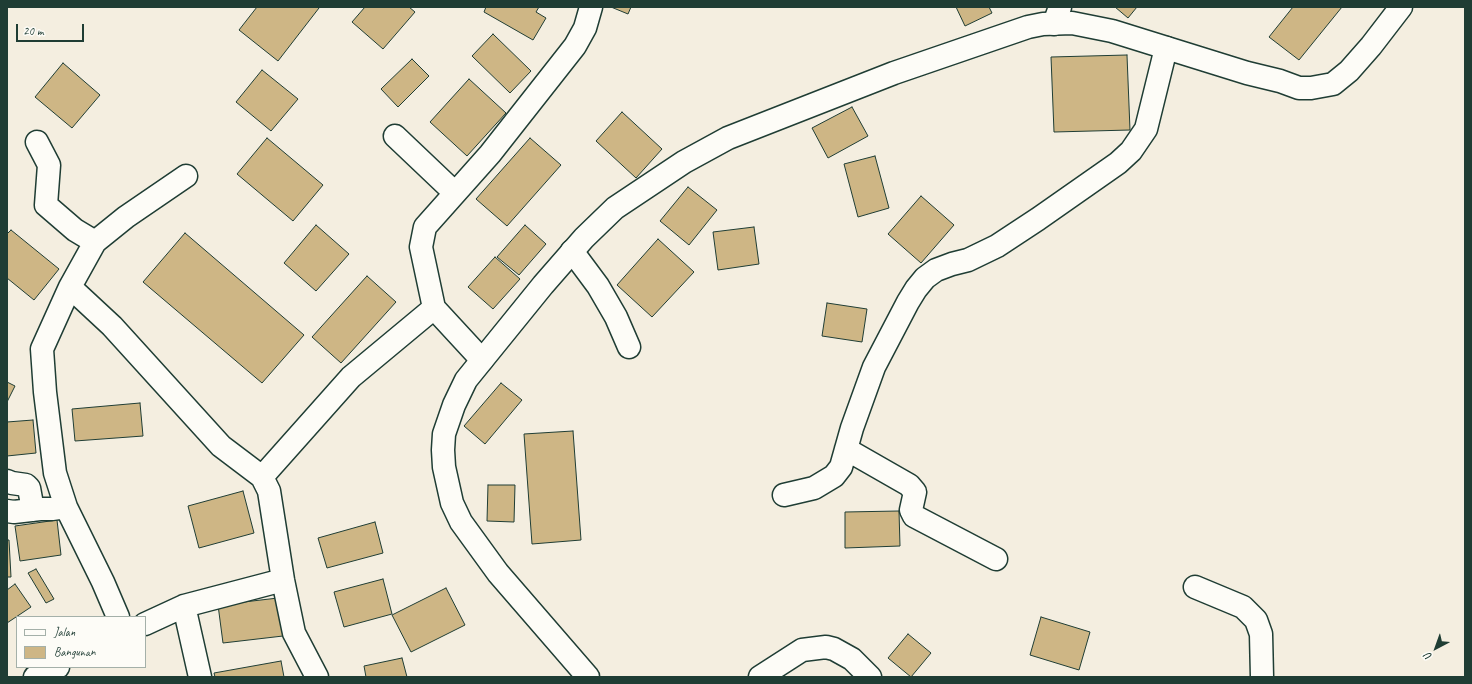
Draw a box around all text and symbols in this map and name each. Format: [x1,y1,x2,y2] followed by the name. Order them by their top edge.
[18,16,86,42] scale bar
[23,23,43,39] text: 20 m
[16,616,146,668] legend
[54,624,75,640] text: Jalan
[1416,628,1456,668] north arrow
[54,644,95,660] text: Bangunan
[1422,650,1435,664] text: U

